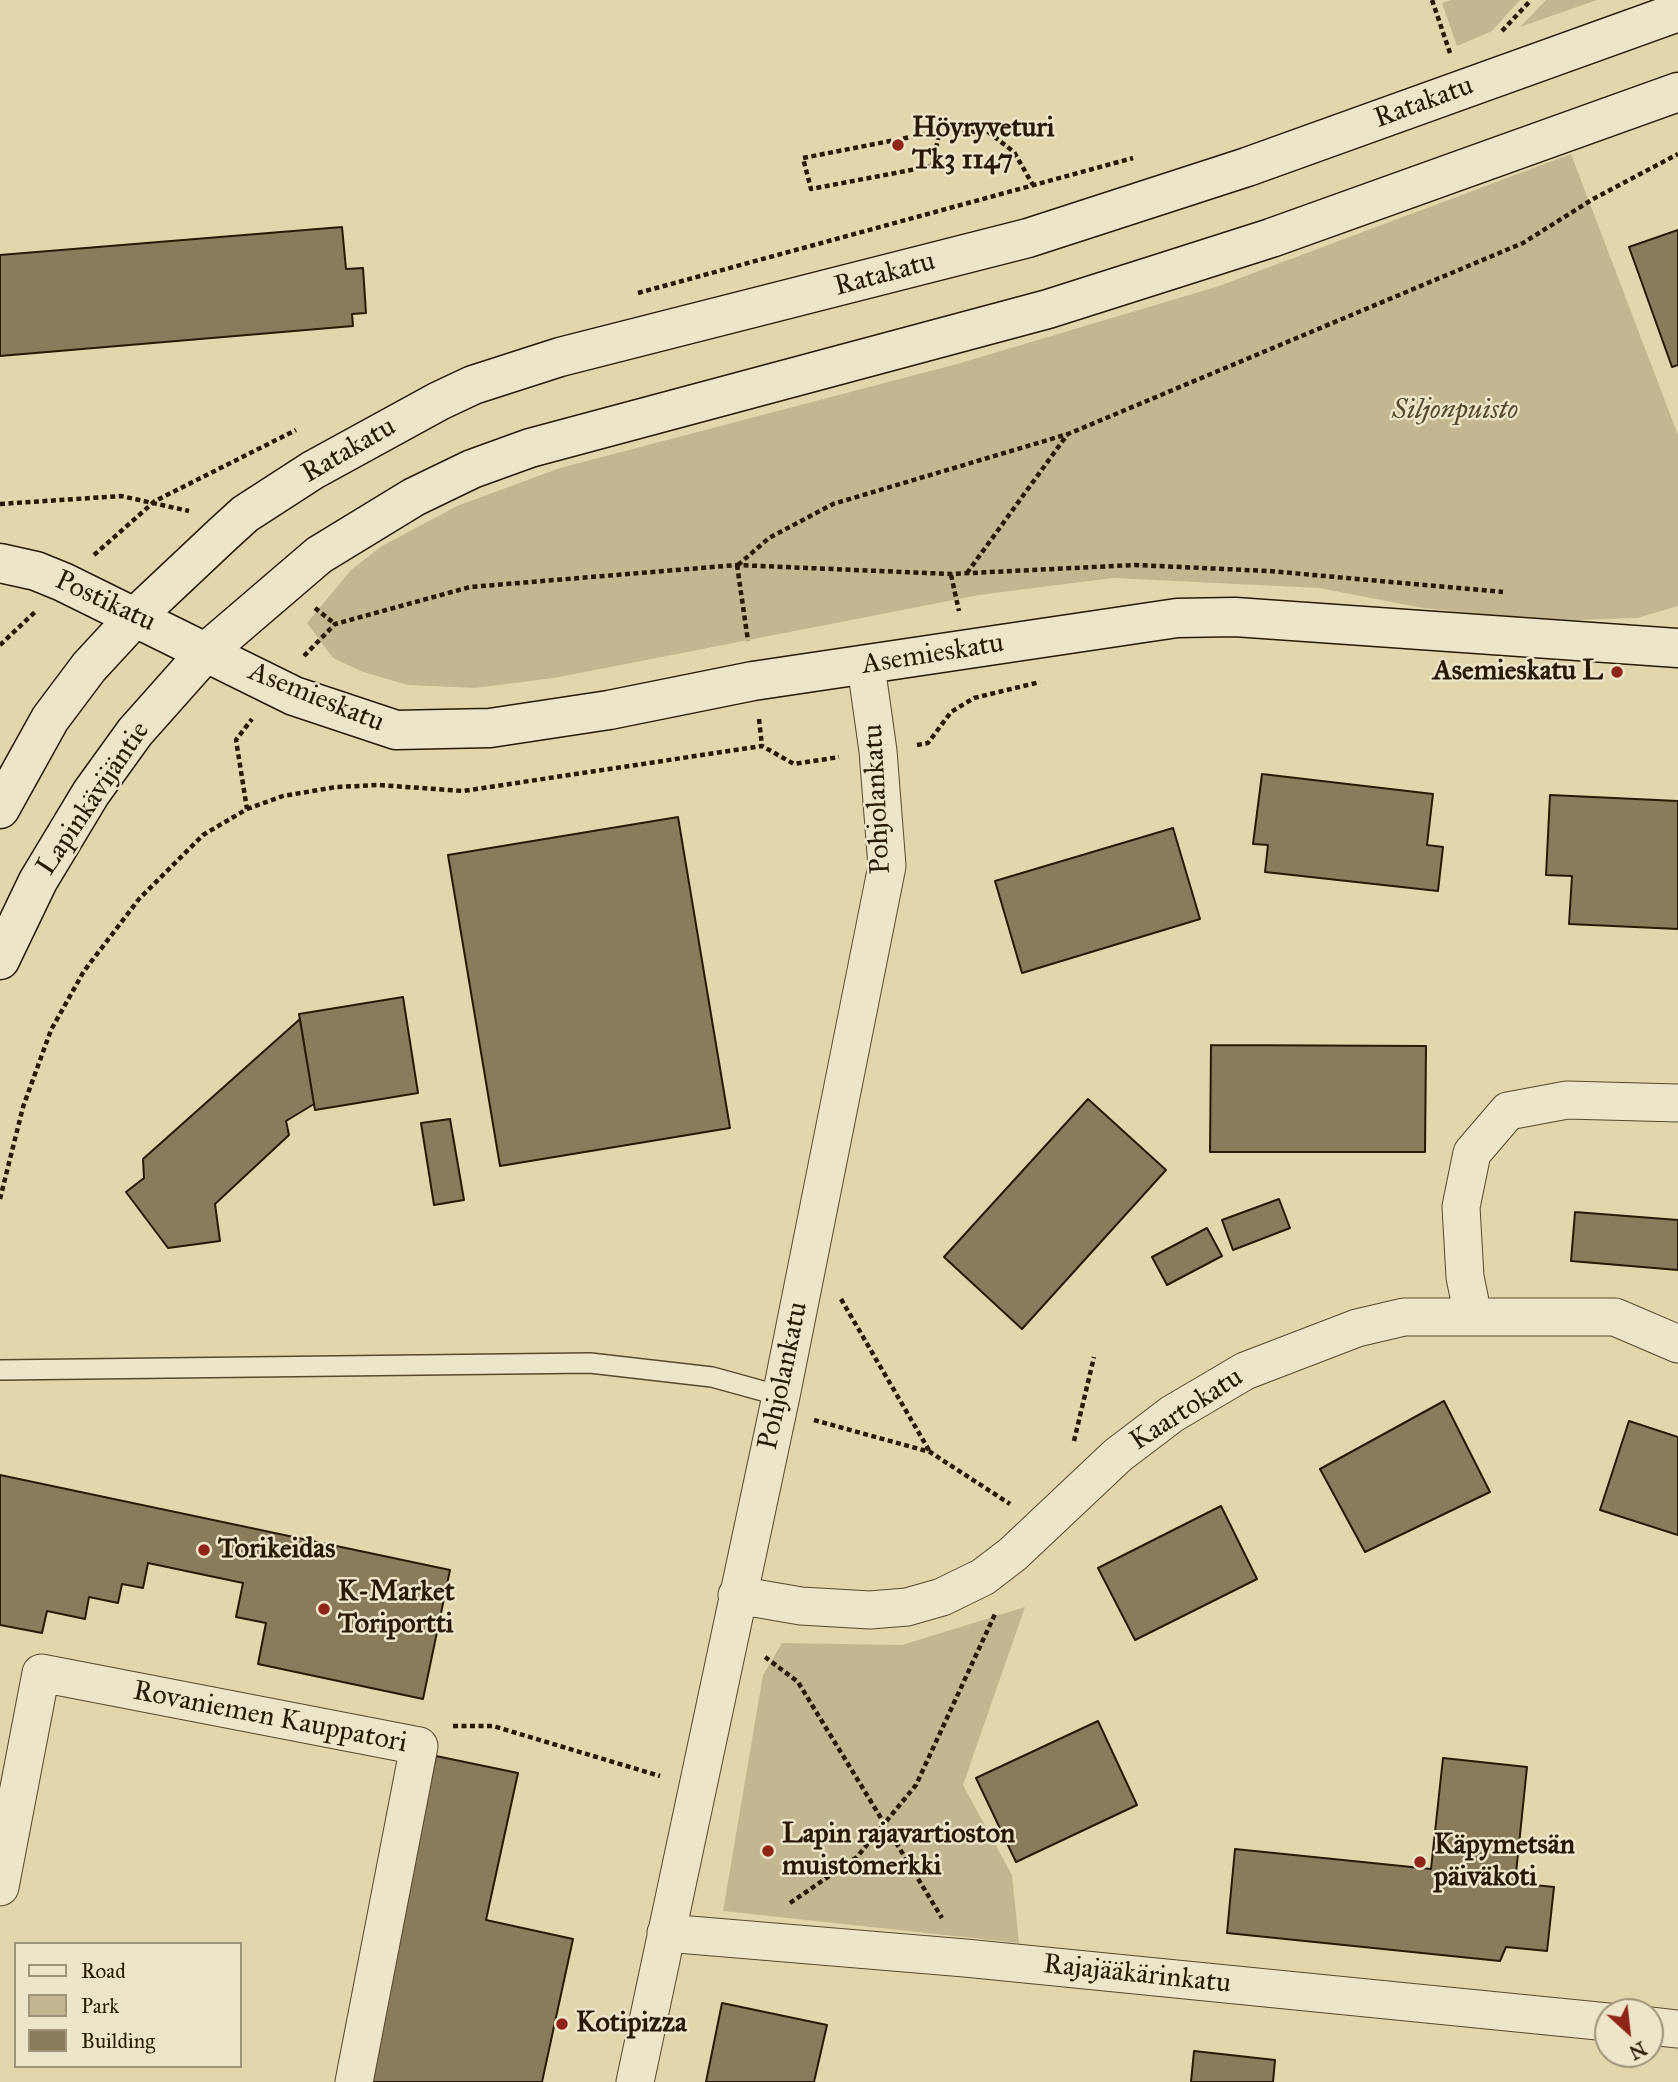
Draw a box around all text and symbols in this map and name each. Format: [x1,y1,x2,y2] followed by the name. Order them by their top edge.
[1370,70,1478,136] street label: Ratakatu
[912,112,1054,178] place label: Höyryveturi Tk3 1147
[890,137,906,153] marker: Höyryveturi Tk3 1147
[831,245,939,305] street label: Ratakatu
[1392,394,1518,428] park label: Siljonpuisto
[296,411,402,491] street label: Ratakatu
[49,564,161,640] street label: Postikatu
[860,627,1006,683] street label: Asemieskatu
[1433,655,1603,689] place label: Asemieskatu L
[243,656,389,740] street label: Asemieskatu
[1609,664,1625,680] marker: Asemieskatu L
[30,716,158,882] street label: Lapinkävijäntie
[857,723,899,875] street label: Pohjolankatu
[752,1299,816,1453] street label: Pohjolankatu
[1124,1361,1250,1459] street label: Kaartokatu
[218,1533,335,1567] place label: Torikeidas
[196,1542,212,1558] marker: Torikeidas
[338,1576,455,1642] place label: K-Market Toriportti
[316,1601,332,1617] marker: K-Market Toriportti
[130,1675,410,1761] street label: Rovaniemen Kauppatori
[782,1818,1015,1884] place label: Lapin rajavartioston muistomerkki
[1434,1829,1575,1895] place label: Käpymetsän päiväkoti
[760,1843,776,1859] marker: Lapin rajavartioston muistomerkki
[1412,1854,1428,1870] marker: Käpymetsän päiväkoti
[14,1942,242,2068] legend
[1042,1948,1232,2002] street label: Rajajääkärinkatu
[81,1958,126,1984] text: Road
[81,1993,119,2019] text: Park
[1594,1998,1664,2068] north arrow
[576,2007,687,2041] place label: Kotipizza
[554,2016,570,2032] marker: Kotipizza
[81,2028,155,2054] text: Building
[1625,2036,1650,2064] text: N

